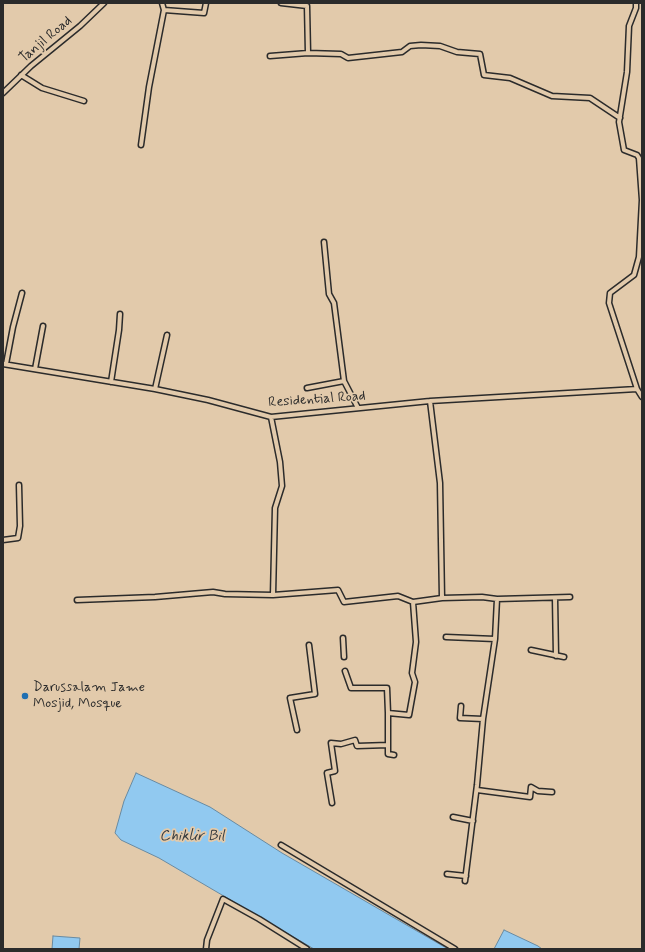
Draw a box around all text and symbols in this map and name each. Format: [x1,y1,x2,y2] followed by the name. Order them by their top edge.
[16,13,76,67] street label: Tanjil Road
[268,388,366,412] street label: Residential Road
[33,680,145,712] place label: Darussalam Jame Mosjid, Mosque
[20,691,30,701] marker: Darussalam Jame Mosjid, Mosque
[159,828,225,846] water label: Chiklir Bil

